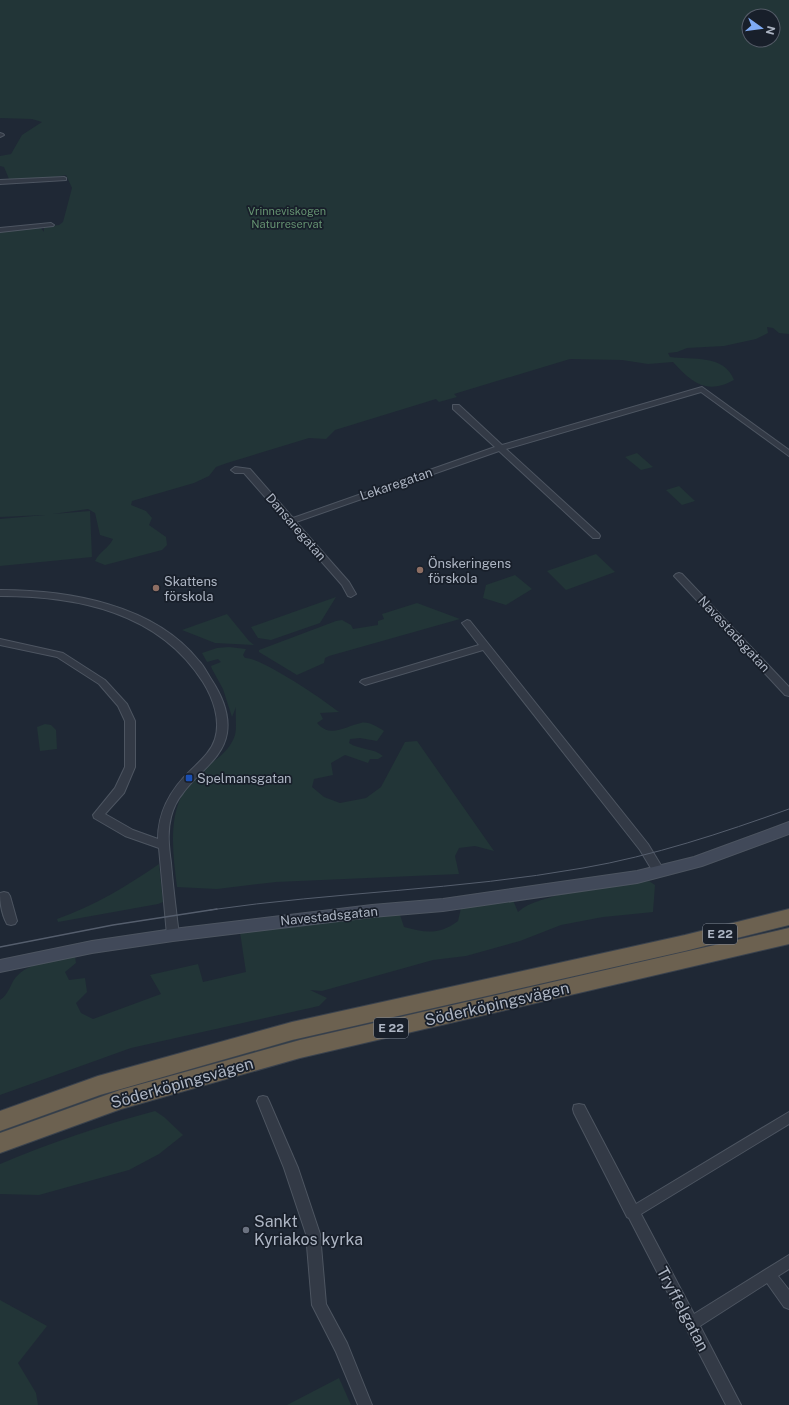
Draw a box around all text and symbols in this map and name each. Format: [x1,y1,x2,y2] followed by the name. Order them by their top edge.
[741,8,781,48] north arrow
[764,25,778,36] text: N
[248,205,326,230] park label: Vrinneviskogen Naturreservat
[358,465,434,503] street label: Lekaregatan
[263,490,329,564] street label: Dansaregatan
[428,556,511,586] place label: Önskeringens förskola
[415,565,425,575] marker: Önskeringens förskola
[164,574,217,604] place label: Skattens förskola
[151,583,161,593] marker: Skattens förskola
[695,593,773,675] street label: Navestadsgatan
[197,771,292,786] place label: Spelmansgatan
[184,773,194,783] marker: Spelmansgatan
[280,903,378,929] street label: Navestadsgatan
[703,924,737,944] road number: E 22
[423,978,571,1030] street label: Söderköpingsvägen
[374,1018,408,1038] road number: E 22
[108,1054,256,1112] street label: Söderköpingsvägen
[254,1212,363,1249] place label: Sankt Kyriakos kyrka
[241,1225,251,1235] marker: Sankt Kyriakos kyrka
[653,1264,713,1354] street label: Tryffelgatan

